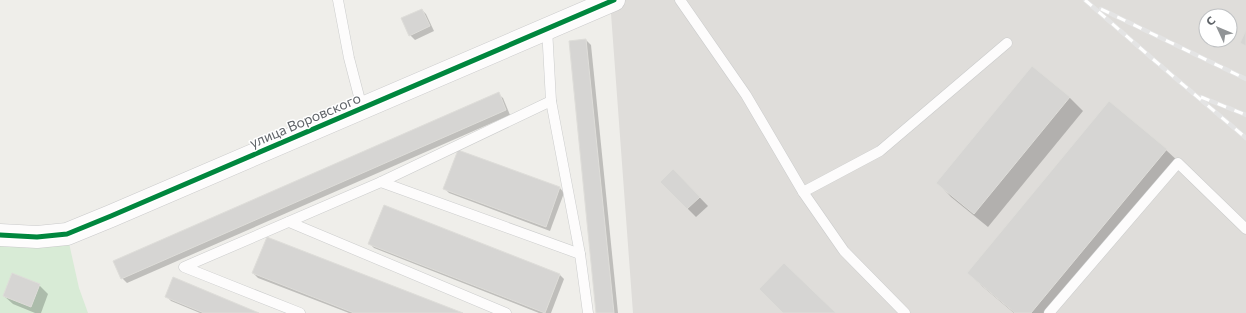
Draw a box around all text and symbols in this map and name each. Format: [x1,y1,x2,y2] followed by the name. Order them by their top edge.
[1198,8,1238,48] north arrow
[1203,13,1218,28] text: С
[247,89,363,151] street label: улица Воровского

